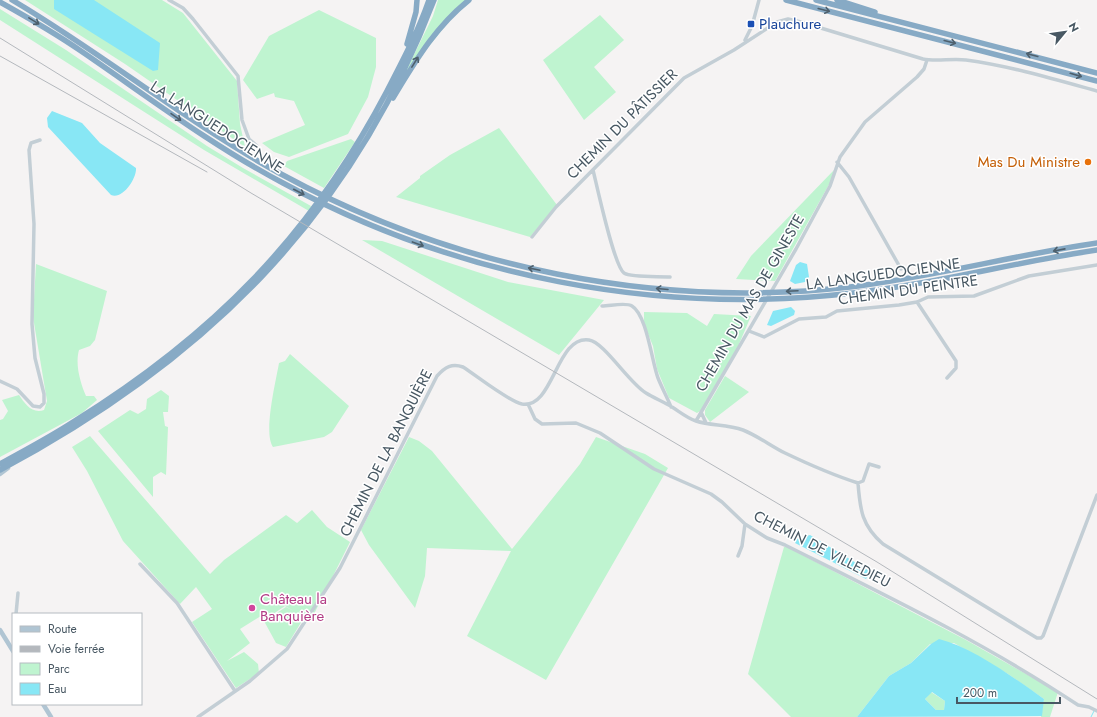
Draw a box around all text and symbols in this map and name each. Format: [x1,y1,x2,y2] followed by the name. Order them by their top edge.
[817,6,830,14] one-way arrow
[1045,12,1085,52] north arrow
[759,13,822,35] place label: Plauchure
[28,18,40,26] one-way arrow
[746,19,756,29] marker: Plauchure
[1065,19,1083,35] text: N
[943,38,956,46] one-way arrow
[1026,51,1039,58] one-way arrow
[412,56,420,68] one-way arrow
[562,63,683,184] street label: CHEMIN DU PÂTISSIER
[1069,72,1082,79] one-way arrow
[146,75,288,179] street label: LA LANGUEDOCIENNE
[171,113,182,121] one-way arrow
[977,151,1080,173] place label: Mas Du Ministre
[1083,157,1093,167] marker: Mas Du Ministre
[293,189,305,196] one-way arrow
[690,210,810,396] street label: CHEMIN DU MAS DE GINESTE
[412,240,424,248] one-way arrow
[1052,246,1065,254] one-way arrow
[805,252,961,296] street label: LA LANGUEDOCIENNE
[528,265,541,273] one-way arrow
[837,269,979,311] street label: CHEMIN DU PEINTRE
[656,285,669,292] one-way arrow
[786,287,799,295] one-way arrow
[334,365,438,541] street label: CHEMIN DE LA BANQUIÈRE
[750,505,894,593] street label: CHEMIN DE VILLEDIEU
[260,588,327,627] place label: Château la Banquière
[247,603,257,613] marker: Château la Banquière
[12,613,142,705] legend
[48,620,77,638] text: Route
[48,640,104,658] text: Voie ferrée
[48,660,70,678] text: Parc
[957,679,1060,705] scale bar
[48,680,67,698] text: Eau
[963,684,997,702] text: 200 m

